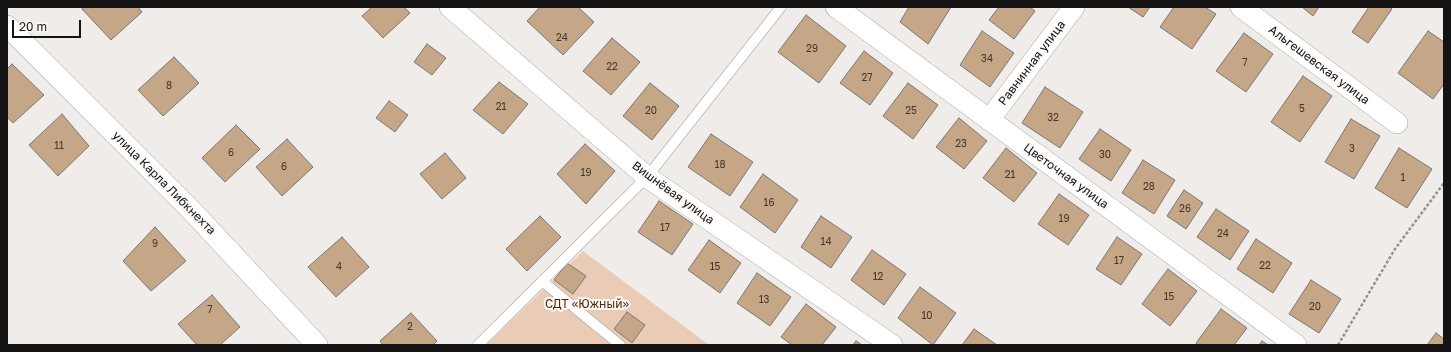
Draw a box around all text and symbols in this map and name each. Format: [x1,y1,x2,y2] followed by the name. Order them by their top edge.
[14,12,83,38] scale bar
[995,18,1069,108] street label: Равнинная улица
[19,19,47,34] text: 20 m
[1266,22,1372,108] street label: Альгешевская улица
[556,32,568,44] house number: 24
[806,43,818,55] house number: 29
[981,53,993,65] house number: 34
[1242,57,1248,69] house number: 7
[606,61,618,73] house number: 22
[861,72,873,84] house number: 27
[166,80,172,92] house number: 8
[496,101,506,113] house number: 21
[1299,103,1305,115] house number: 5
[645,105,657,117] house number: 20
[905,105,917,117] house number: 25
[1047,112,1059,124] house number: 32
[109,128,219,238] street label: улица Карла Либкнехта
[955,138,967,150] house number: 23
[54,140,64,152] house number: 11
[1021,140,1111,212] street label: Цветочная улица
[1349,143,1355,155] house number: 3
[228,147,234,159] house number: 6
[1099,149,1111,161] house number: 30
[629,158,717,228] street label: Вишнёвая улица
[715,159,725,171] house number: 18
[281,161,287,173] house number: 6
[581,167,591,179] house number: 19
[1005,169,1015,181] house number: 21
[1401,172,1405,184] house number: 1
[1143,181,1155,193] house number: 28
[764,197,774,209] house number: 16
[1179,203,1191,215] house number: 26
[1059,213,1069,225] house number: 19
[660,222,670,234] house number: 17
[1217,228,1229,240] house number: 24
[821,236,831,248] house number: 14
[152,238,158,250] house number: 9
[1114,255,1124,267] house number: 17
[1259,260,1271,272] house number: 22
[336,261,342,273] house number: 4
[710,261,720,273] house number: 15
[873,271,883,283] house number: 12
[1164,291,1174,303] house number: 15
[759,294,769,306] house number: 13
[545,297,629,311] park label: СДТ «Южный»
[1309,301,1321,313] house number: 20
[207,304,213,316] house number: 7
[921,310,933,322] house number: 10
[407,321,413,333] house number: 2

